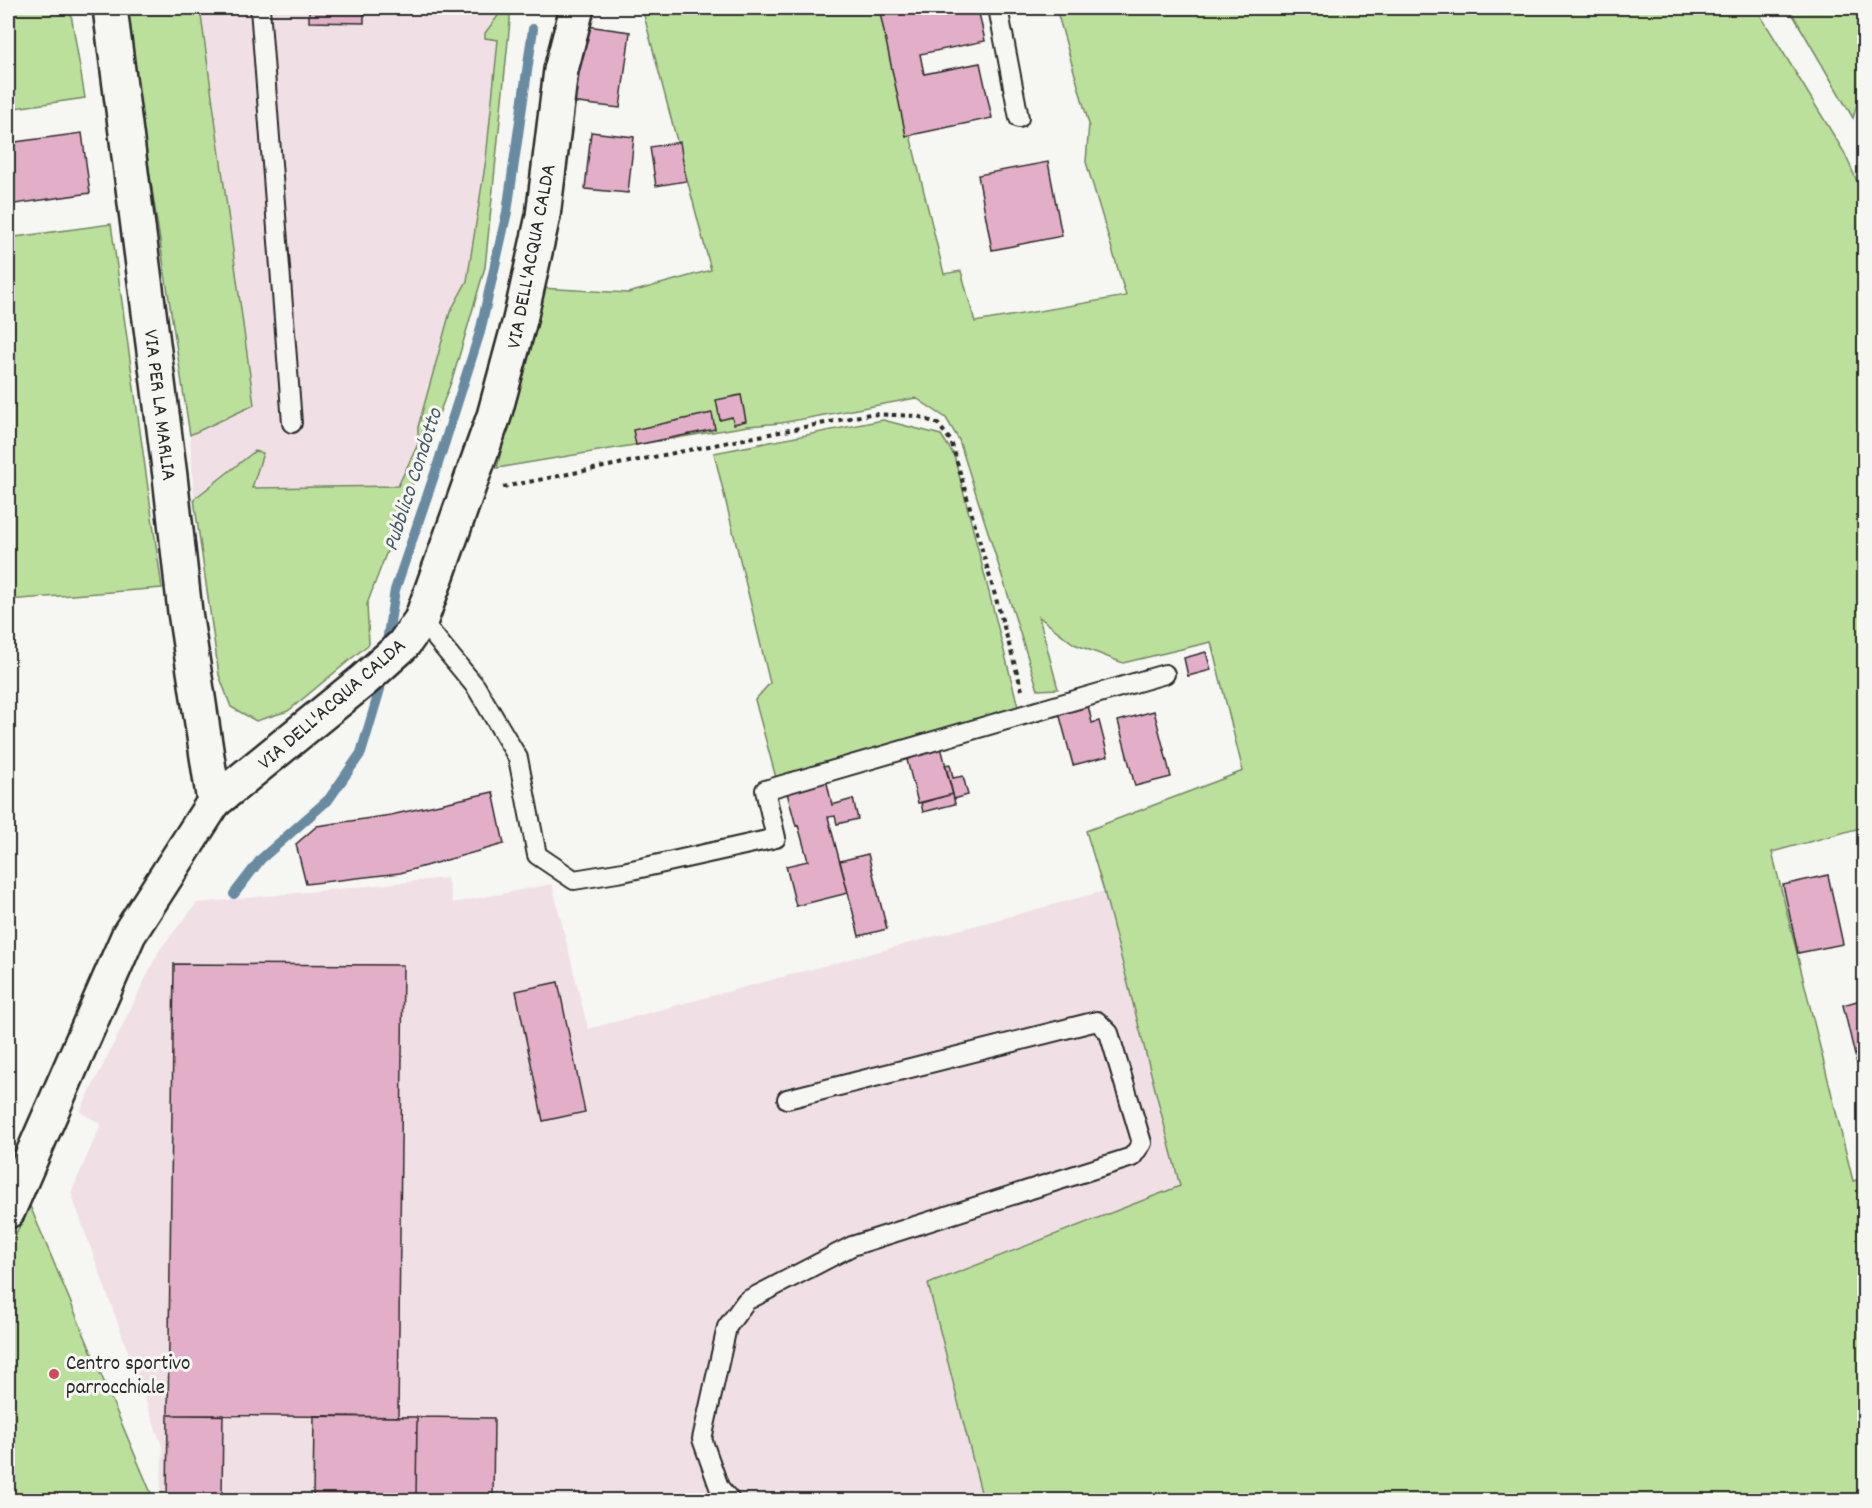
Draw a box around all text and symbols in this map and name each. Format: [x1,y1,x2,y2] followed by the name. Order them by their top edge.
[500,162,566,352] street label: VIA DELL'ACQUA CALDA
[134,328,182,483] street label: VIA PER LA MARLIA
[377,404,452,555] water label: Pubblico Condotto
[252,632,414,778] street label: VIA DELL'ACQUA CALDA
[66,1350,190,1404] place label: Centro sportivo parrocchiale
[47,1367,61,1381] marker: Centro sportivo parrocchiale

